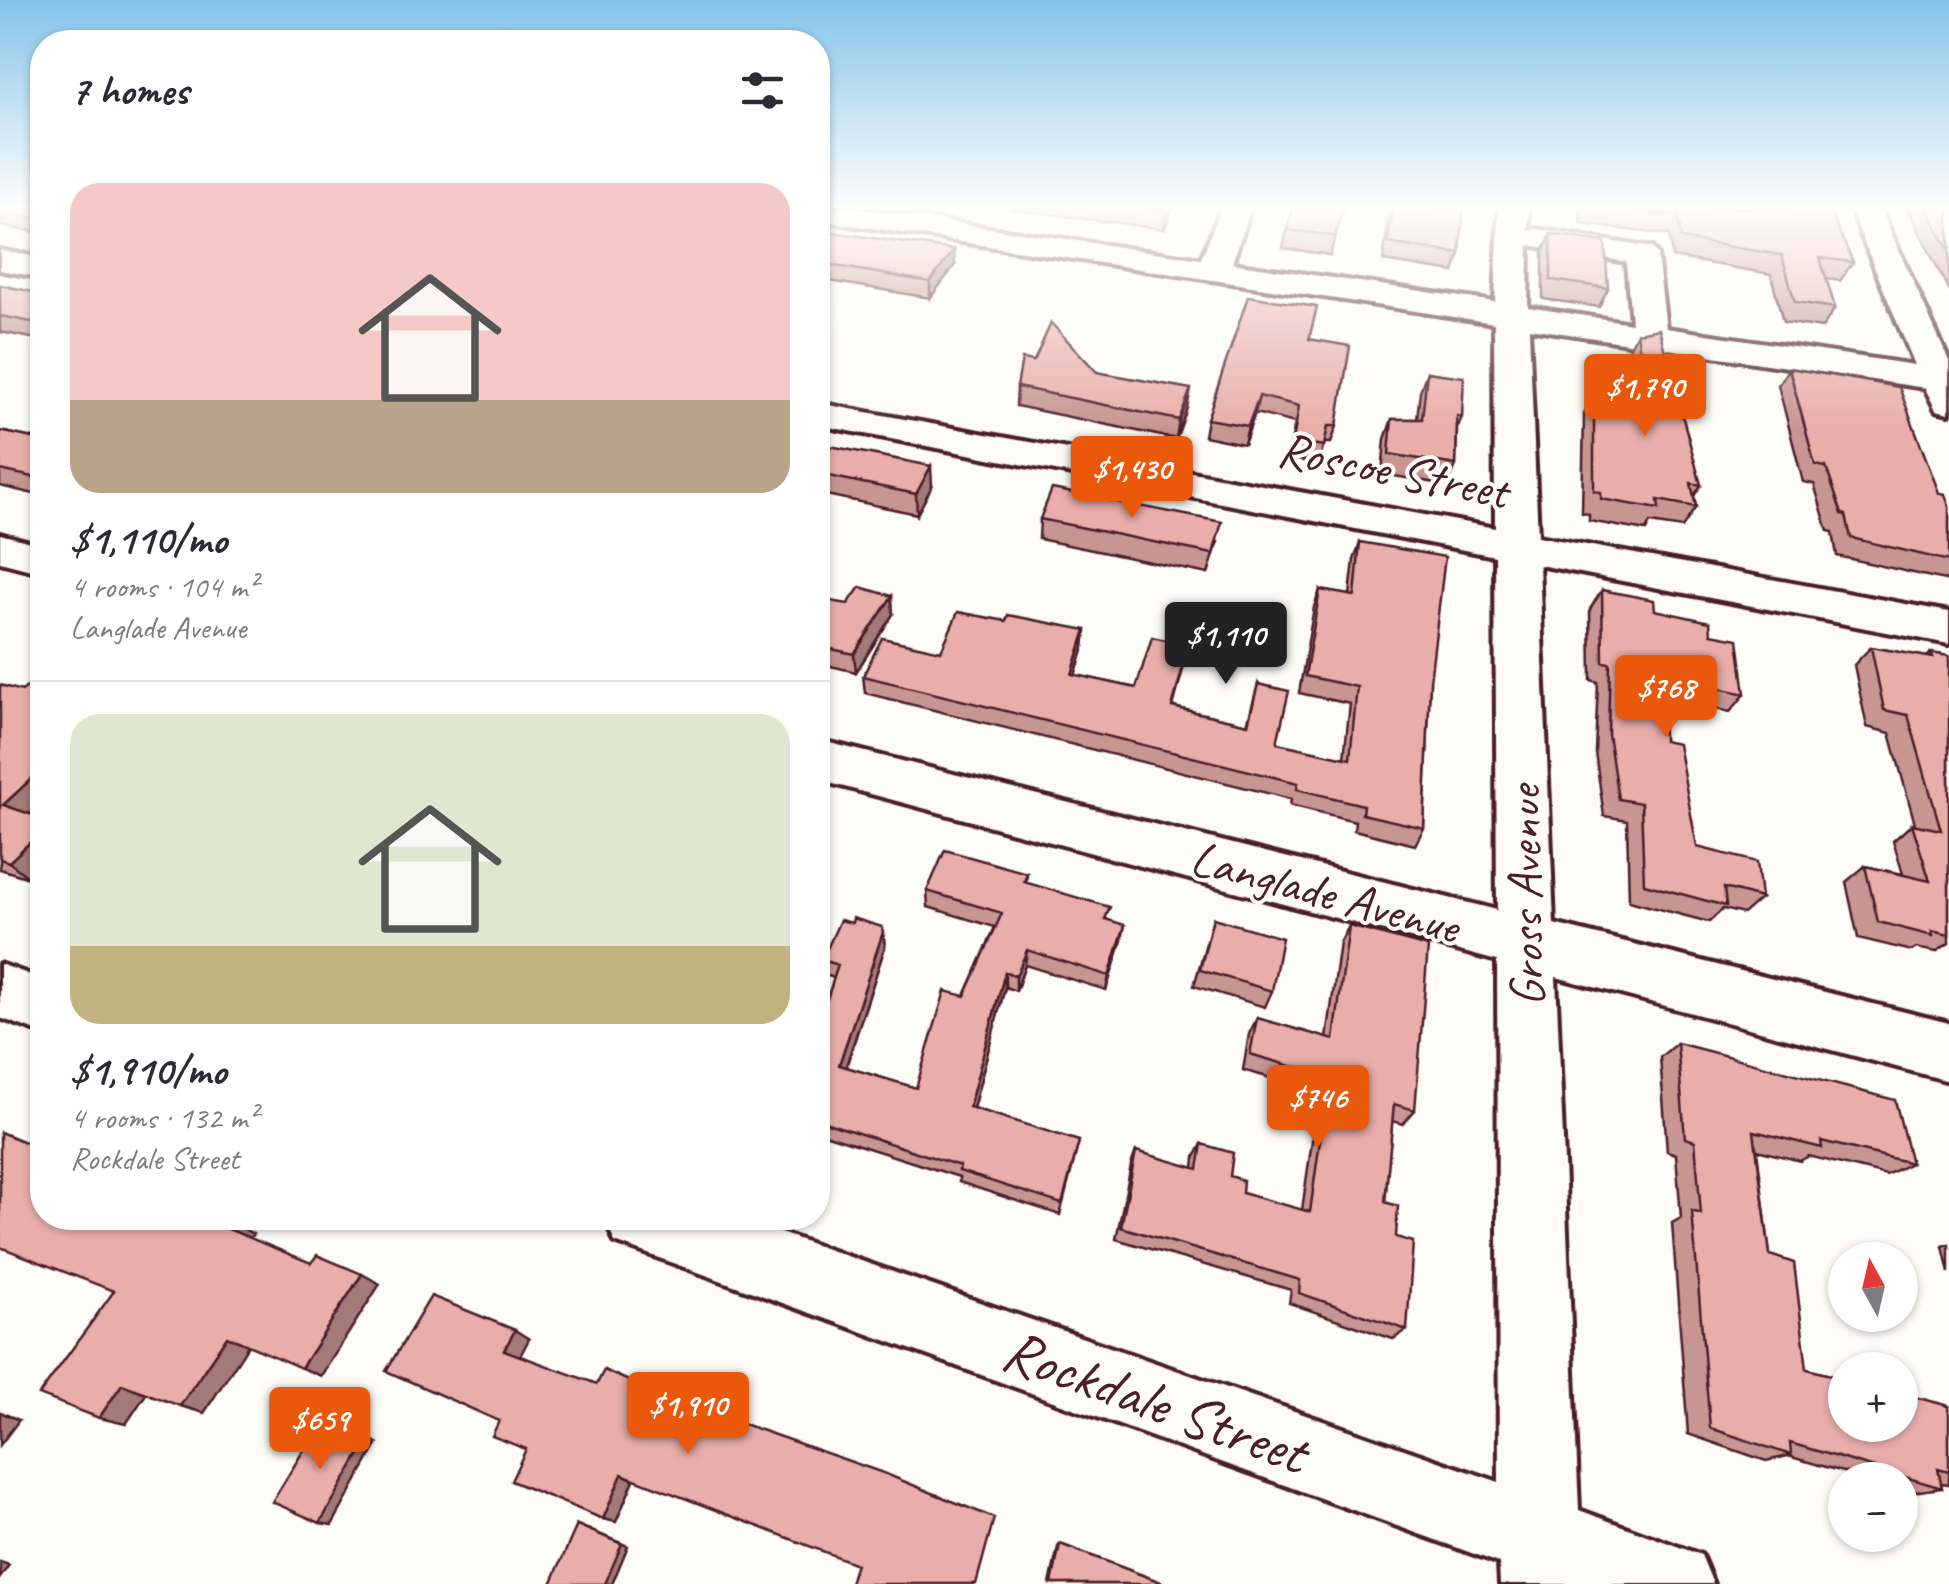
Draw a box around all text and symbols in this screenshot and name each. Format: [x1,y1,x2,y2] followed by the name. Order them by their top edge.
[735,63,790,118] icon: filters
[70,64,188,117] text: 7 homes
[340,248,520,428] icon: home
[1564,354,1726,439] pin: $1,790
[1606,366,1684,407] text: $1,790
[1273,417,1517,524] street label: Roscoe Street
[1051,436,1213,521] pin: $1,430
[1093,448,1171,489] text: $1,430
[70,513,227,566] text: $1,110/mo
[70,566,257,607] text: 4 rooms · 104 m²
[1145,602,1307,687] pin: $1,110
[70,607,246,648] text: Langlade Avenue
[1187,614,1265,655] text: $1,110
[1607,655,1725,740] pin: $768
[1637,667,1695,708] text: $768
[340,779,520,959] icon: home
[1492,781,1558,1007] street label: Gross Avenue
[1184,826,1469,959] street label: Langlade Avenue
[70,1044,226,1097] text: $1,910/mo
[1259,1065,1377,1150] pin: $746
[1289,1077,1347,1118] text: $746
[70,1097,257,1138] text: 4 rooms · 132 m²
[70,1138,239,1179] text: Rockdale Street
[1828,1242,1918,1332] north arrow
[1828,1242,1918,1552] map controls
[993,1311,1322,1493] street label: Rockdale Street
[1828,1352,1918,1442] button: +
[607,1372,769,1457] pin: $1,910
[649,1384,727,1425] text: $1,910
[261,1387,379,1472] pin: $659
[291,1399,349,1440] text: $659
[1828,1462,1918,1552] button: −

